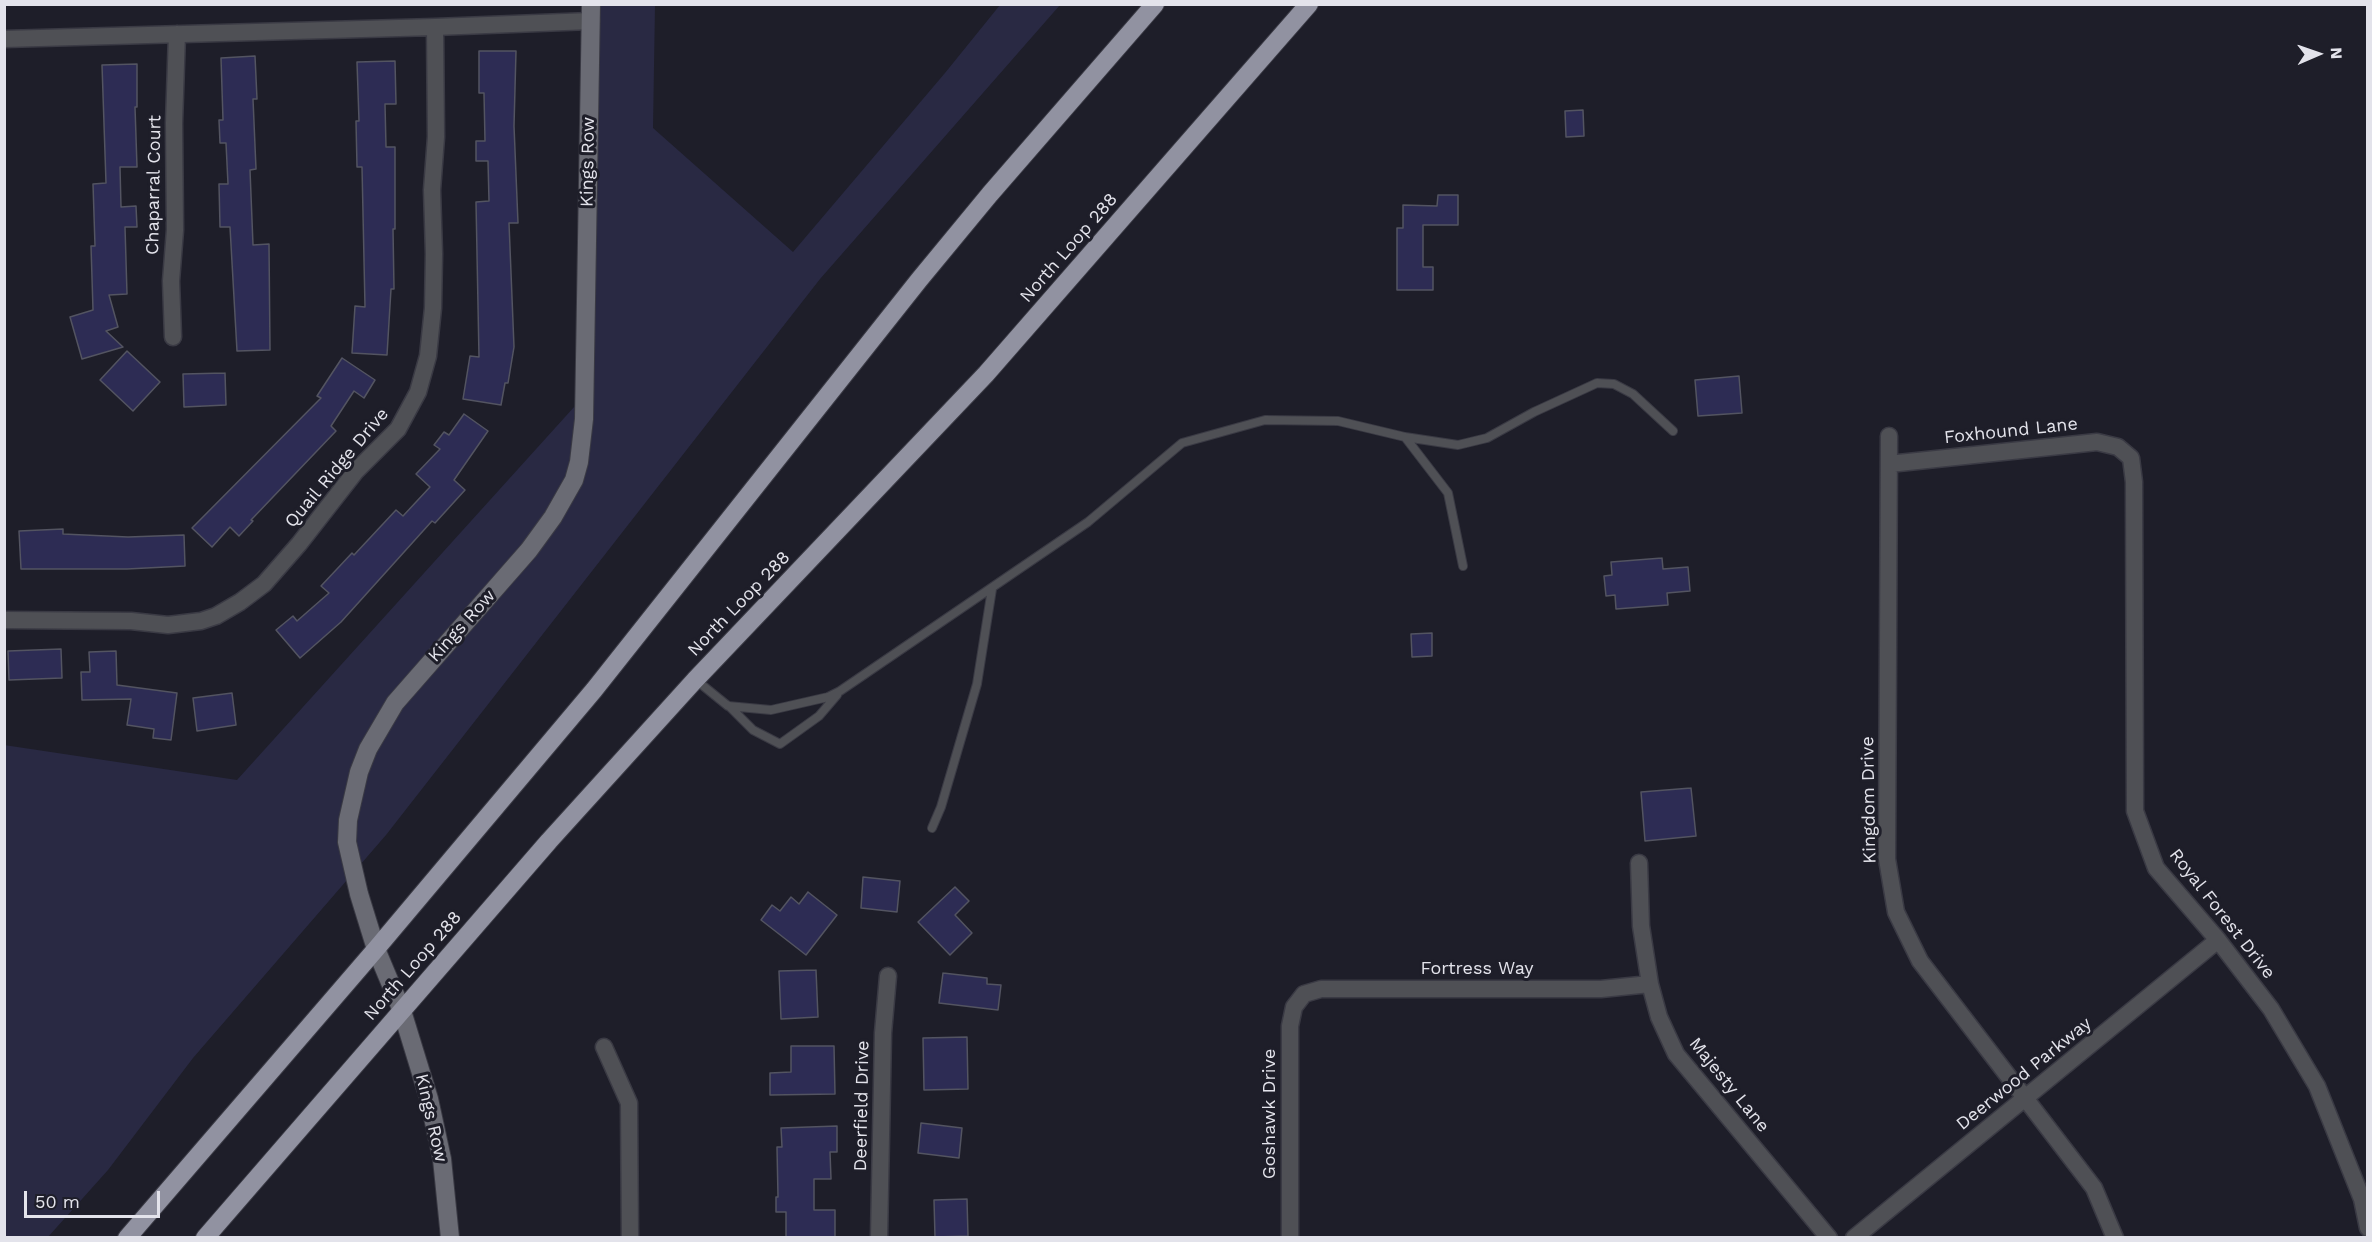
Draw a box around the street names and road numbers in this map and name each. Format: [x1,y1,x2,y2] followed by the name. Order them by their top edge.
[142,115,166,255] street label: Chaparral Court
[576,117,600,207] street label: Kings Row
[1016,189,1122,307] street label: North Loop 288
[281,404,393,532] street label: Quail Ridge Drive
[1943,413,2079,449] street label: Foxhound Lane
[683,547,795,661] street label: North Loop 288
[424,585,500,667] street label: Kings Row
[1857,736,1881,864] street label: Kingdom Drive
[2164,845,2280,983] street label: Royal Forest Drive
[360,907,466,1025] street label: North Loop 288
[1420,958,1534,980] street label: Fortress Way
[1952,1013,2096,1135] street label: Deerwood Parkway
[1684,1033,1774,1137] street label: Majesty Lane
[850,1040,874,1172] street label: Deerfield Drive
[1259,1049,1281,1179] street label: Goshawk Drive
[410,1072,452,1164] street label: Kings Row

